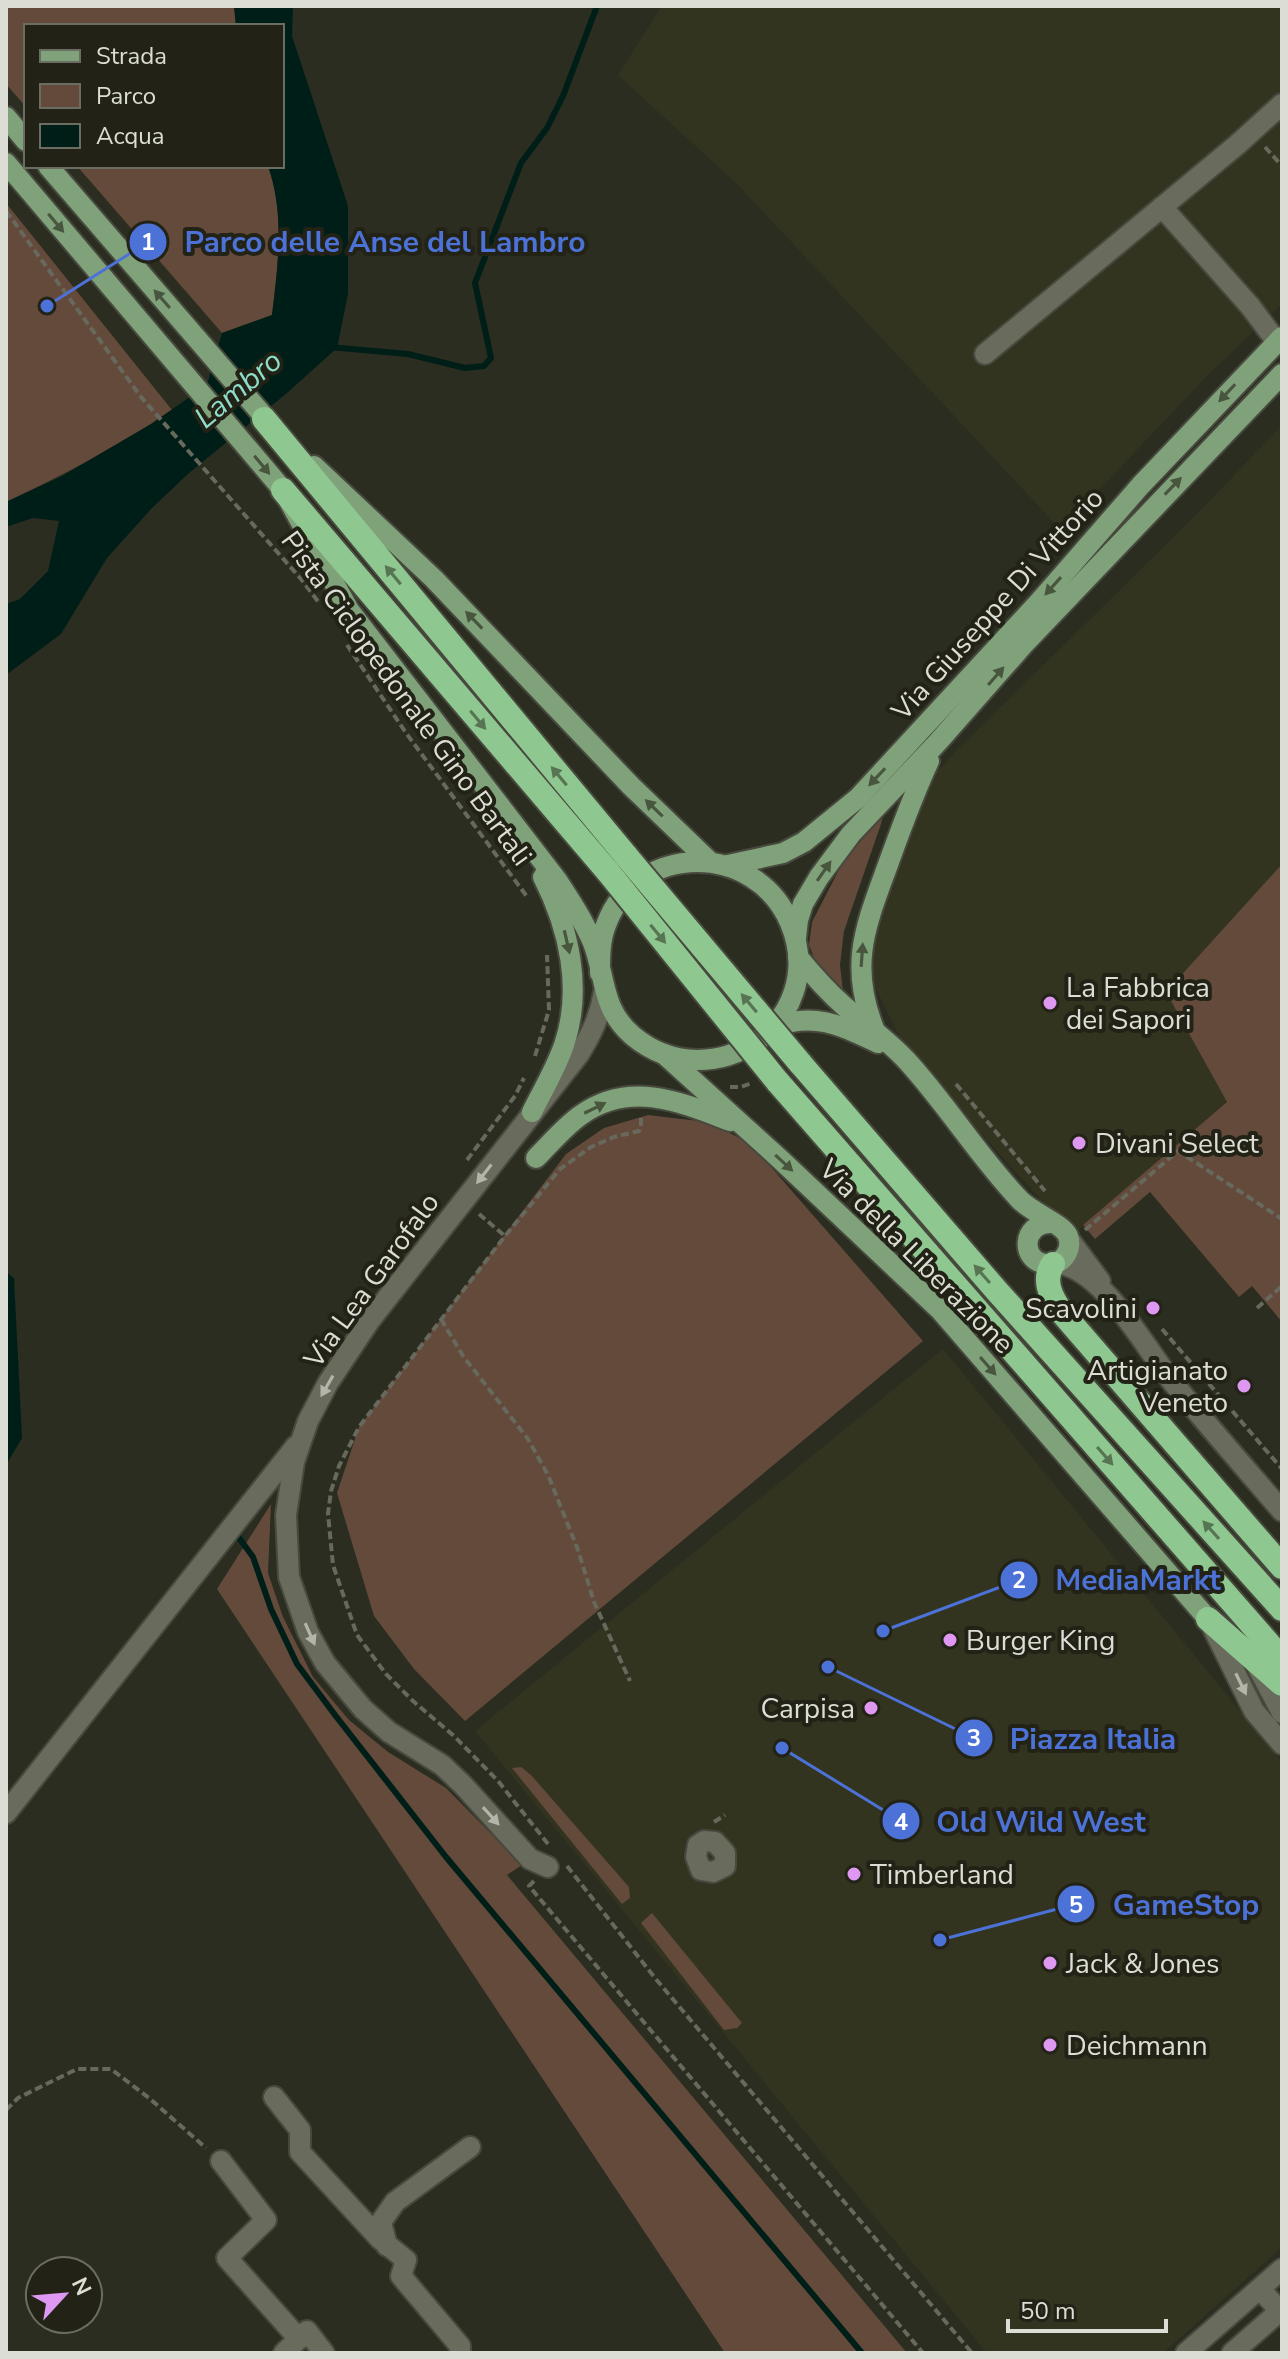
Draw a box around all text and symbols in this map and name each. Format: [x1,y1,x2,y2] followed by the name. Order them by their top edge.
[24,24,284,168] legend
[96,40,167,72] text: Strada
[96,80,156,112] text: Parco
[96,120,164,152] text: Acqua
[47,212,64,232] one-way arrow
[128,215,601,269] callout: Parco delle Anse del Lambro
[185,222,585,263] text: Parco delle Anse del Lambro
[141,226,155,258] text: 1
[154,290,171,310] one-way arrow
[186,341,291,438] water label: Lambro
[1219,383,1237,402] one-way arrow
[252,456,270,475] one-way arrow
[1164,477,1182,496] one-way arrow
[882,480,1112,730] street label: Via Giuseppe Di Vittorio
[272,524,541,874] street label: Pista Ciclopedonale Gino Bartali
[386,565,402,585] one-way arrow
[1045,577,1063,596] one-way arrow
[465,611,484,630] one-way arrow
[987,666,1004,686] one-way arrow
[469,710,487,730] one-way arrow
[551,766,568,786] one-way arrow
[869,768,887,787] one-way arrow
[645,799,664,818] one-way arrow
[816,860,831,881] one-way arrow
[649,923,666,943] one-way arrow
[561,930,574,955] one-way arrow
[856,942,869,967] one-way arrow
[1066,969,1210,1039] place label: La Fabbrica dei Sapori
[741,993,758,1013] one-way arrow
[1041,994,1059,1012] marker: La Fabbrica dei Sapori
[583,1101,606,1115] one-way arrow
[1095,1125,1259,1163] place label: Divani Select
[1070,1134,1088,1152] marker: Divani Select
[810,1150,1022,1362] street label: Via della Liberazione
[774,1153,793,1171] one-way arrow
[477,1164,493,1184] one-way arrow
[295,1185,448,1377] street label: Via Lea Garofalo
[974,1264,991,1284] one-way arrow
[1025,1290,1137,1328] place label: Scavolini
[1144,1299,1162,1317] marker: Scavolini
[1087,1352,1228,1422] place label: Artigianato Veneto
[979,1355,996,1375] one-way arrow
[320,1375,334,1397] one-way arrow
[1235,1377,1253,1395] marker: Artigianato Veneto
[1095,1446,1113,1465] one-way arrow
[1203,1521,1221,1540] one-way arrow
[999,1553,1237,1607] callout: MediaMarkt
[1055,1560,1221,1601] text: MediaMarkt
[1012,1564,1026,1596] text: 2
[303,1622,317,1645] one-way arrow
[966,1622,1115,1660] place label: Burger King
[941,1631,959,1649] marker: Burger King
[1234,1673,1248,1696] one-way arrow
[761,1690,855,1728] place label: Carpisa
[862,1699,880,1717] marker: Carpisa
[954,1711,1193,1765] callout: Piazza Italia
[1010,1719,1176,1760] text: Piazza Italia
[967,1722,981,1754] text: 3
[881,1794,1162,1848] callout: Old Wild West
[936,1802,1146,1843] text: Old Wild West
[481,1806,499,1825] one-way arrow
[894,1806,908,1838] text: 4
[870,1856,1014,1894] place label: Timberland
[845,1865,863,1883] marker: Timberland
[1056,1877,1275,1931] callout: GameStop
[1113,1885,1259,1926] text: GameStop
[1069,1889,1083,1921] text: 5
[1065,1945,1220,1983] place label: Jack & Jones
[1041,1954,1059,1972] marker: Jack & Jones
[1066,2027,1208,2065] place label: Deichmann
[1041,2036,1059,2054] marker: Deichmann
[24,2255,104,2335] north arrow
[64,2273,98,2301] text: N
[1008,2283,1166,2333] scale bar
[1020,2295,1076,2327] text: 50 m

